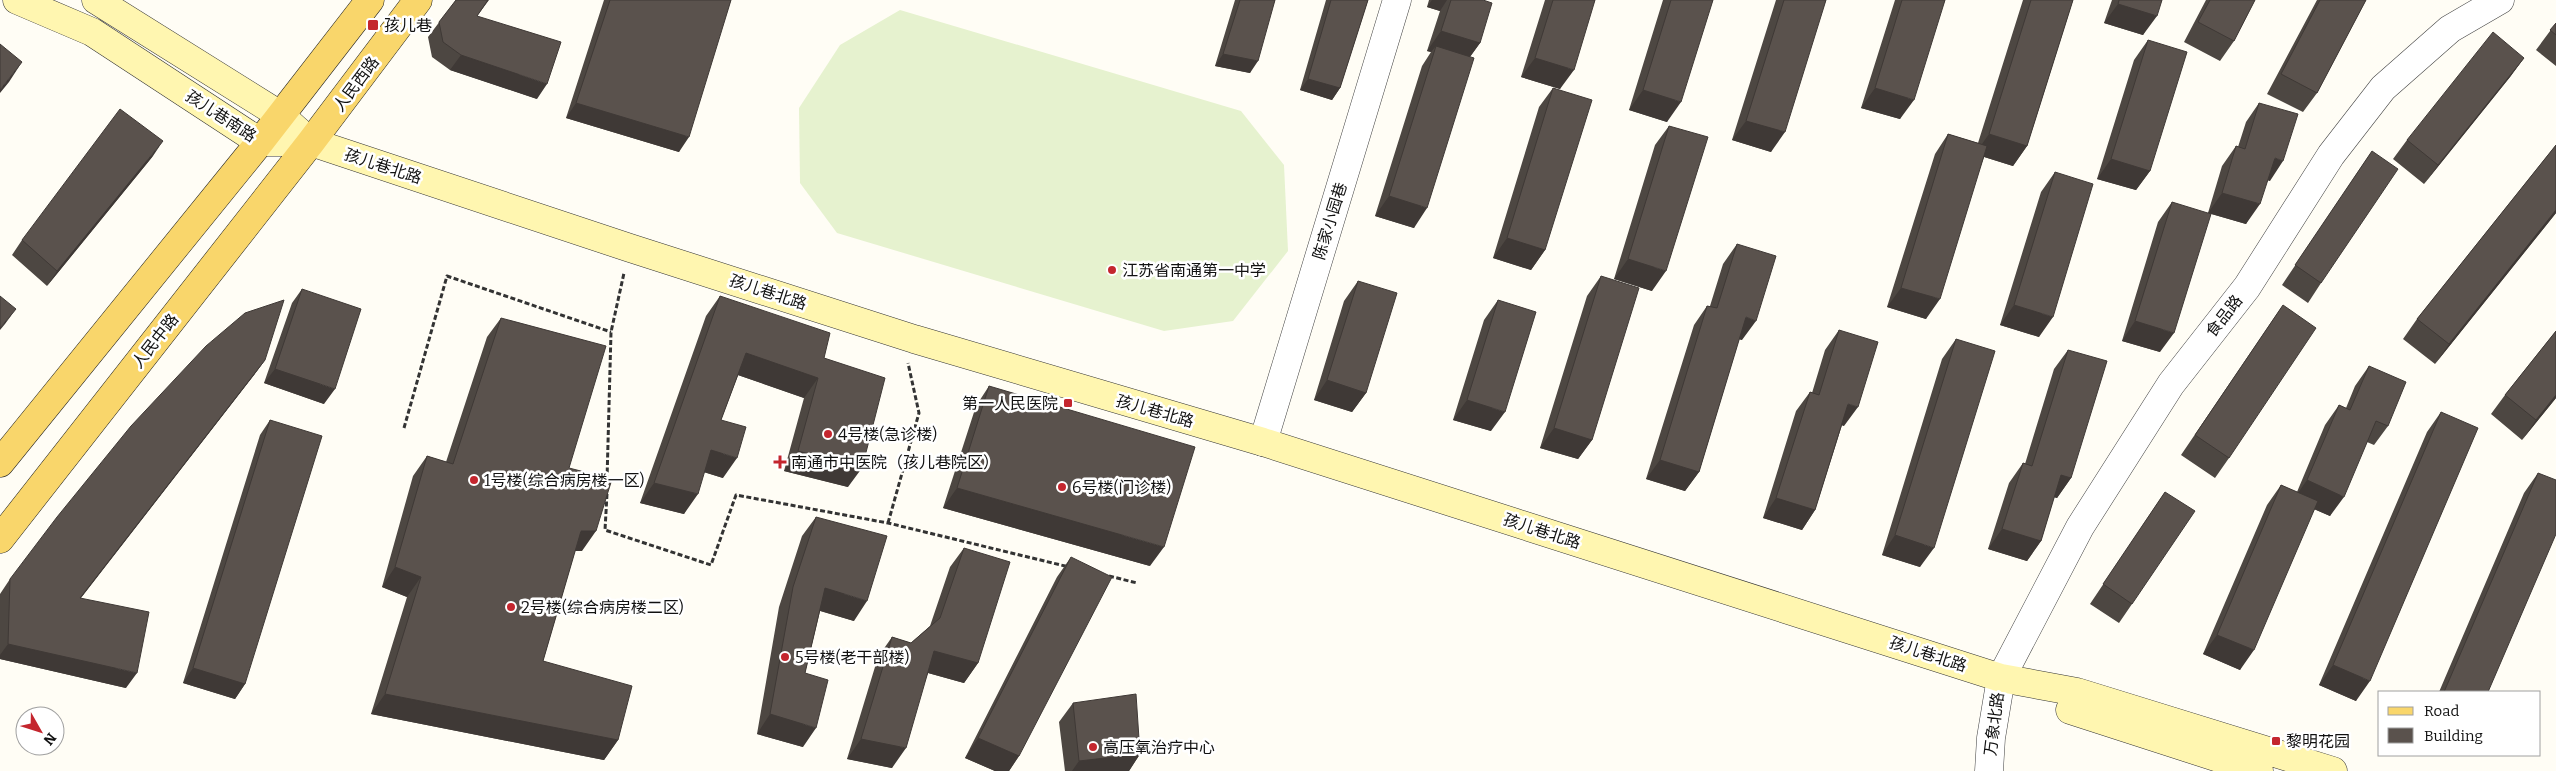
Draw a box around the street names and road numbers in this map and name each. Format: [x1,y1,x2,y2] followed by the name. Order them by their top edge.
[329,53,383,115] street label: 人民西路
[182,86,260,146] street label: 孩儿巷南路
[342,145,424,187] street label: 孩儿巷北路
[1309,180,1351,262] street label: 陈家小园巷
[727,271,809,313] street label: 孩儿巷北路
[2202,291,2246,341] street label: 食品路
[128,310,182,372] street label: 人民中路
[1114,391,1196,431] street label: 孩儿巷北路
[1501,510,1583,552] street label: 孩儿巷北路
[1887,633,1969,675] street label: 孩儿巷北路
[1981,691,2007,757] street label: 万象北路

